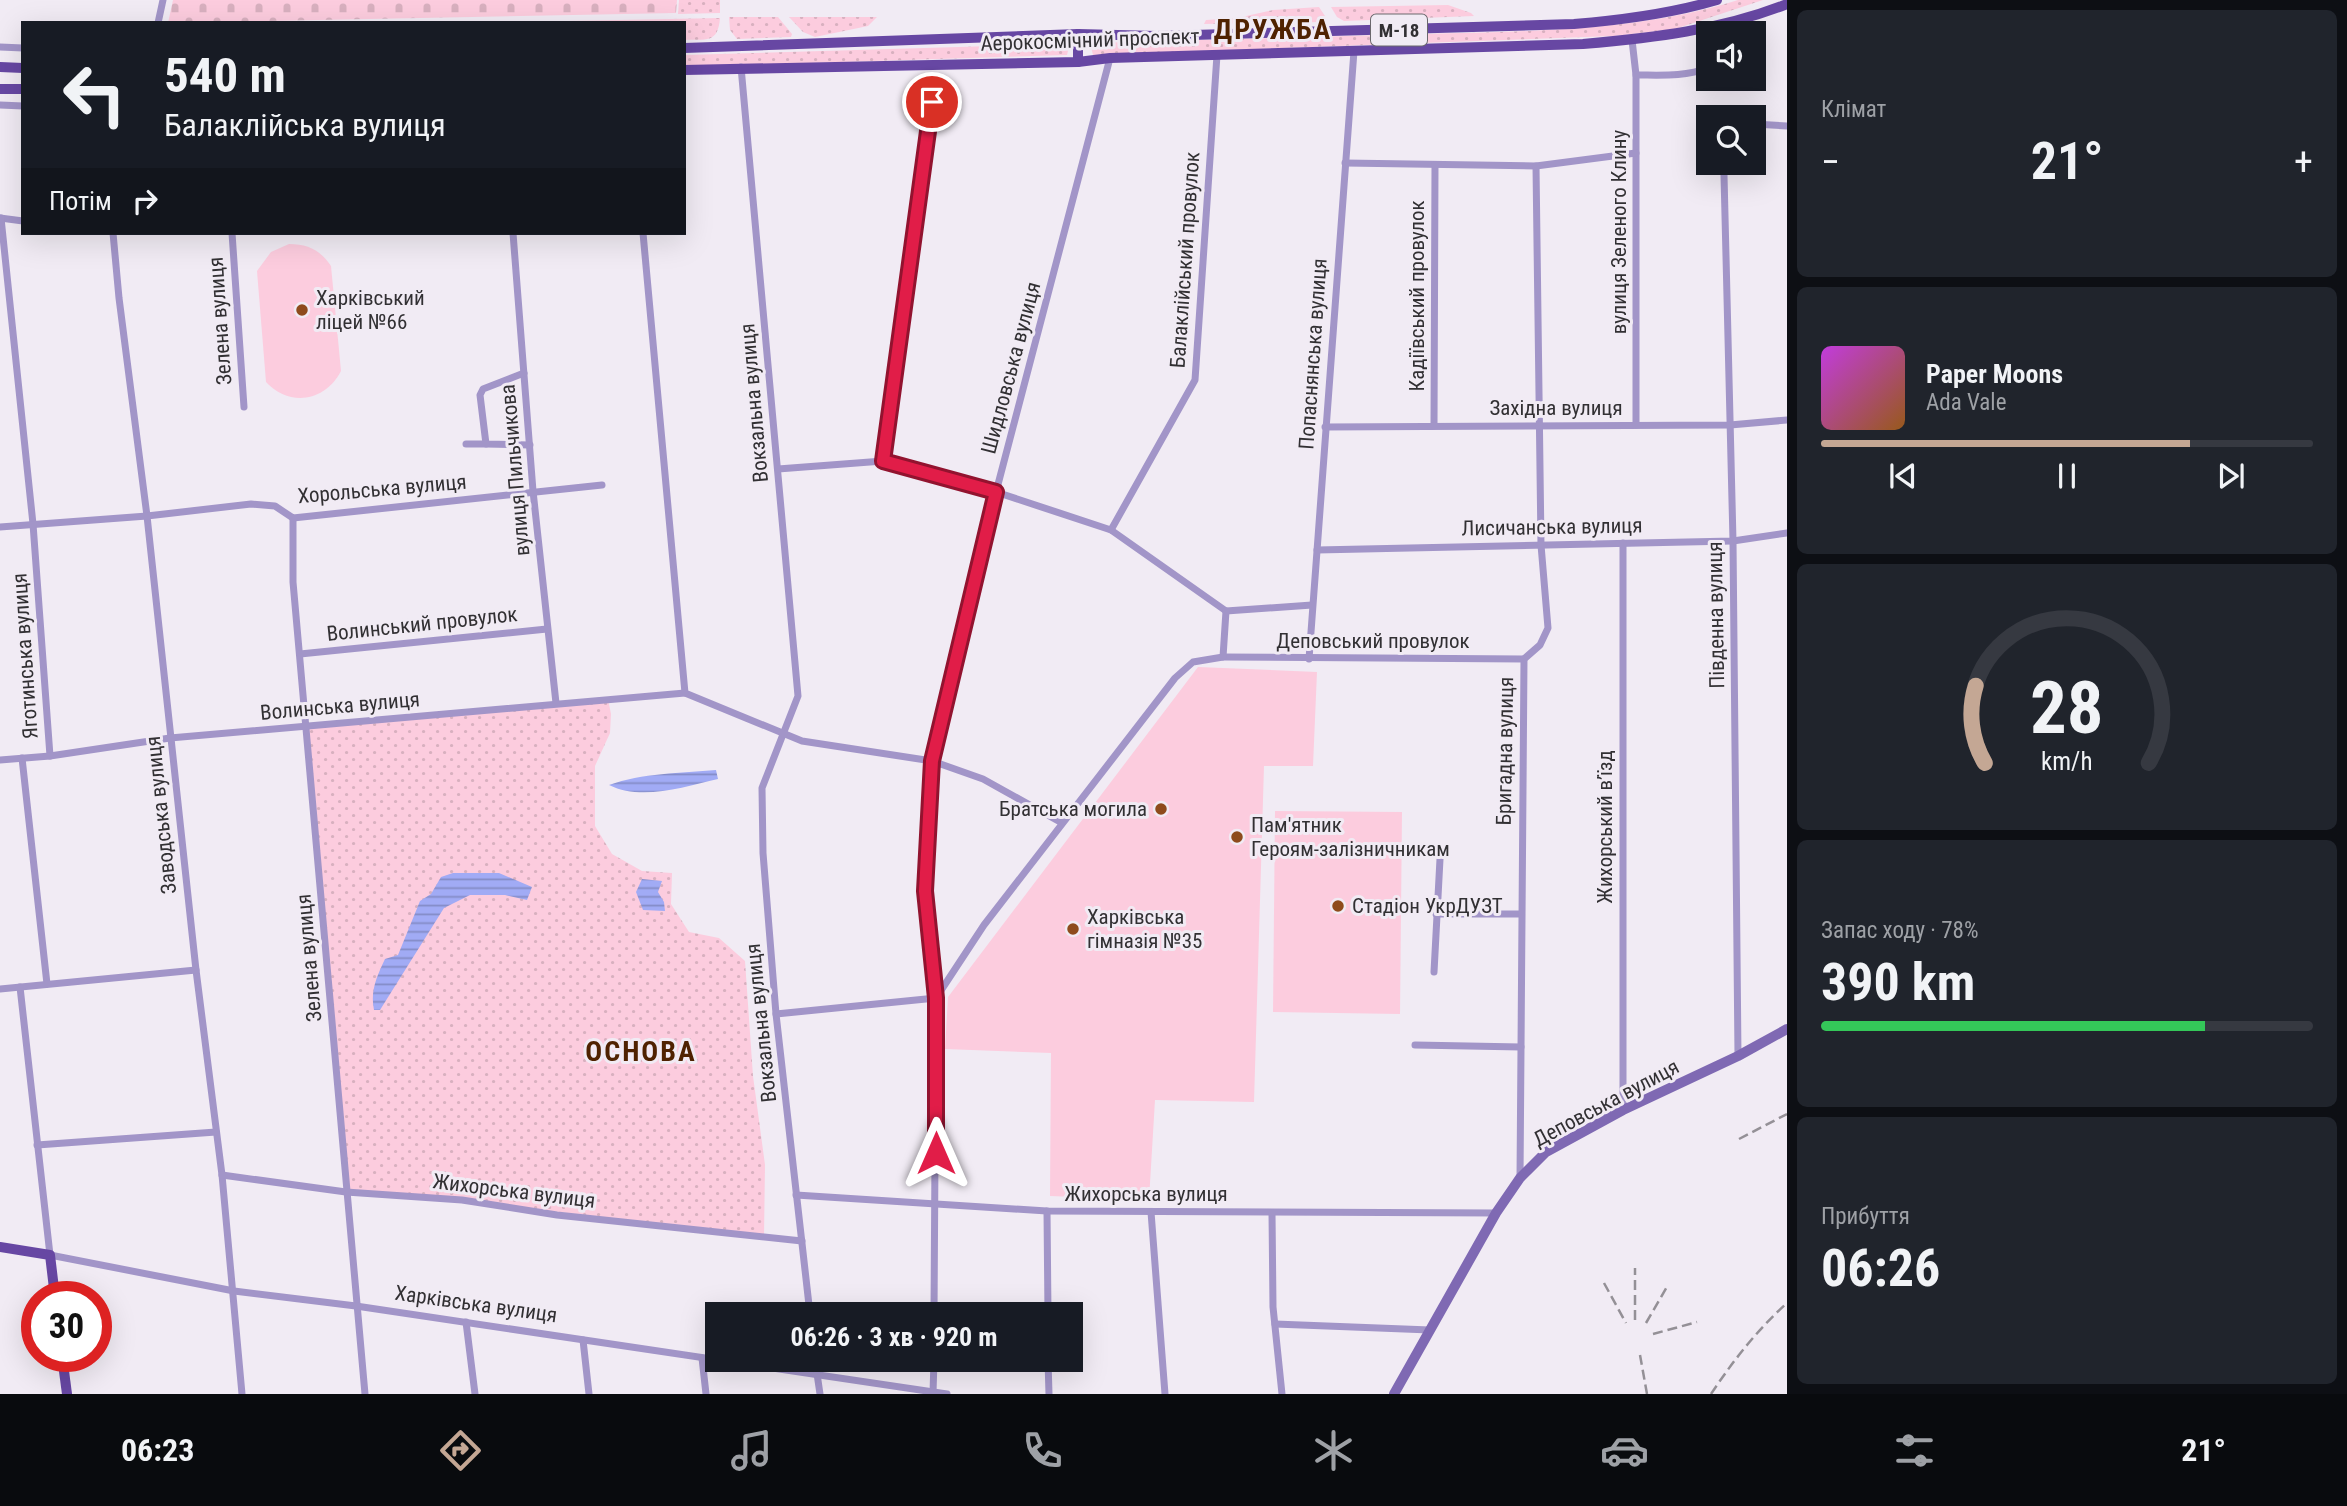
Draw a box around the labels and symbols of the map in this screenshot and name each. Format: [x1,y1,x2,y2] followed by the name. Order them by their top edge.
[1214,13,1332,46] district label: ДРУЖБА
[1371,14,1427,46] road number: М-18
[980,24,1200,56] street label: Аерокосмічний проспект
[902,72,962,132] pin
[1607,130,1631,334] street label: вулиця Зеленого Клину
[1165,151,1205,369] street label: Балаклійський провулок
[1405,200,1429,392] street label: Кадіївський провулок
[204,256,236,386] street label: Зелена вулиця
[1294,258,1332,450] street label: Попаснянська вулиця
[976,279,1046,457] street label: Шидловська вулиця
[316,286,425,334] place label: Харківський ліцей №66
[294,302,310,318] marker: Харківський ліцей №66
[735,323,773,483] street label: Вокзальна вулиця
[496,383,534,557] street label: вулиця Пильчикова
[1489,396,1623,420] street label: Західна вулиця
[296,470,468,508] street label: Хорольська вулиця
[1461,513,1643,541] street label: Лисичанська вулиця
[1703,541,1729,689] street label: Південна вулиця
[7,572,43,740] street label: Яготинська вулиця
[325,602,519,646] street label: Волинський провулок
[1276,629,1470,653] street label: Деповський провулок
[1492,676,1518,826] street label: Бригадна вулиця
[259,687,421,725] street label: Волинська вулиця
[141,735,181,895] street label: Заводська вулиця
[1593,750,1617,904] street label: Жихорський в’їзд
[999,797,1147,821] place label: Братська могила
[1153,801,1169,817] marker: Братська могила
[1251,813,1450,861] place label: Пам'ятник Героям-залізничникам
[1229,829,1245,845] marker: Пам'ятник Героям-залізничникам
[291,893,327,1023] street label: Зелена вулиця
[1352,894,1503,918] place label: Стадіон УкрДУЗТ
[1330,898,1346,914] marker: Стадіон УкрДУЗТ
[1087,905,1202,953] place label: Харківська гімназія №35
[1065,921,1081,937] marker: Харківська гімназія №35
[741,943,781,1103] street label: Вокзальна вулиця
[585,1035,697,1068] district label: ОСНОВА
[1529,1054,1683,1152] street label: Деповська вулиця
[899,1116,973,1190] position arrow
[431,1169,597,1213] street label: Жихорська вулиця
[1064,1182,1228,1206] street label: Жихорська вулиця
[21,1281,112,1372] speed limit sign: 30
[393,1281,559,1327] street label: Харківська вулиця

